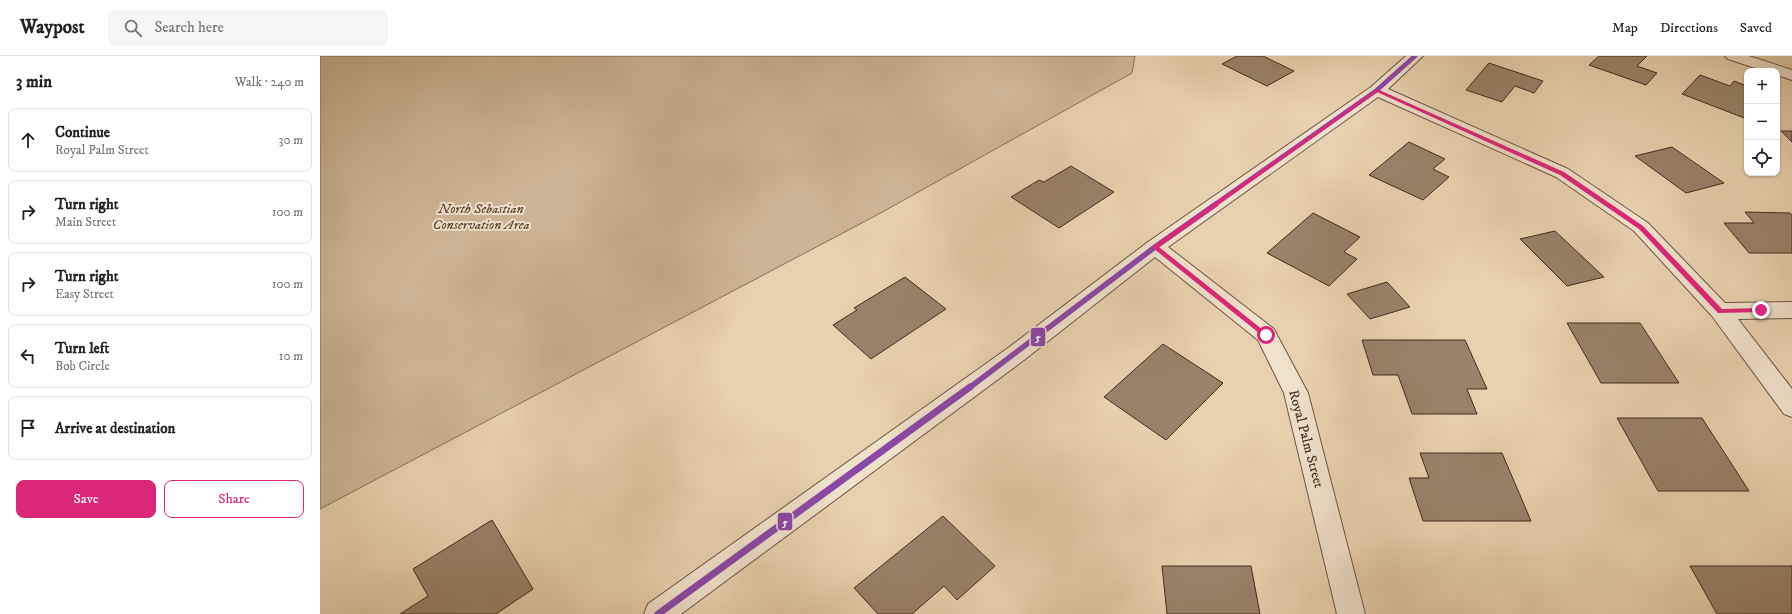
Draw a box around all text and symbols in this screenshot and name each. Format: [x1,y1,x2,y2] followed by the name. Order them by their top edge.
[108,10,388,46] search box
[20,16,84,39] text: Waypost
[122,17,144,39] icon: search
[154,18,224,37] text: Search here
[1612,19,1638,37] text: Map
[1660,19,1718,37] text: Directions
[1740,19,1772,37] text: Saved
[1744,68,1780,176] map controls
[1744,68,1780,104] button: +
[16,71,52,93] text: 3 min
[235,74,304,90] text: Walk · 240 m
[1744,104,1780,140] button: −
[55,123,110,142] text: Continue
[17,129,39,151] icon: ahead
[279,132,303,148] text: 30 m
[1744,140,1780,176] button: locate
[55,142,149,158] text: Royal Palm Street
[55,195,118,214] text: Turn right
[433,200,529,234] park label: North Sebastian Conservation Area
[17,201,39,223] icon: right
[272,204,303,220] text: 100 m
[55,214,116,230] text: Main Street
[55,267,118,286] text: Turn right
[17,273,39,295] icon: right
[272,276,303,292] text: 100 m
[55,286,114,302] text: Easy Street
[1752,301,1770,319] route end
[1257,326,1275,344] route start
[1030,327,1046,347] line badge: 5
[1034,331,1041,345] text: 5
[55,339,109,358] text: Turn left
[17,345,39,367] icon: left
[279,348,303,364] text: 10 m
[55,358,110,374] text: Bob Circle
[1284,388,1328,490] street label: Royal Palm Street
[17,417,39,439] icon: arrive
[55,419,175,438] text: Arrive at destination
[16,480,156,518] button: Save
[164,480,304,518] button: Share
[777,512,793,531] line badge: 5
[781,516,788,530] text: 5

